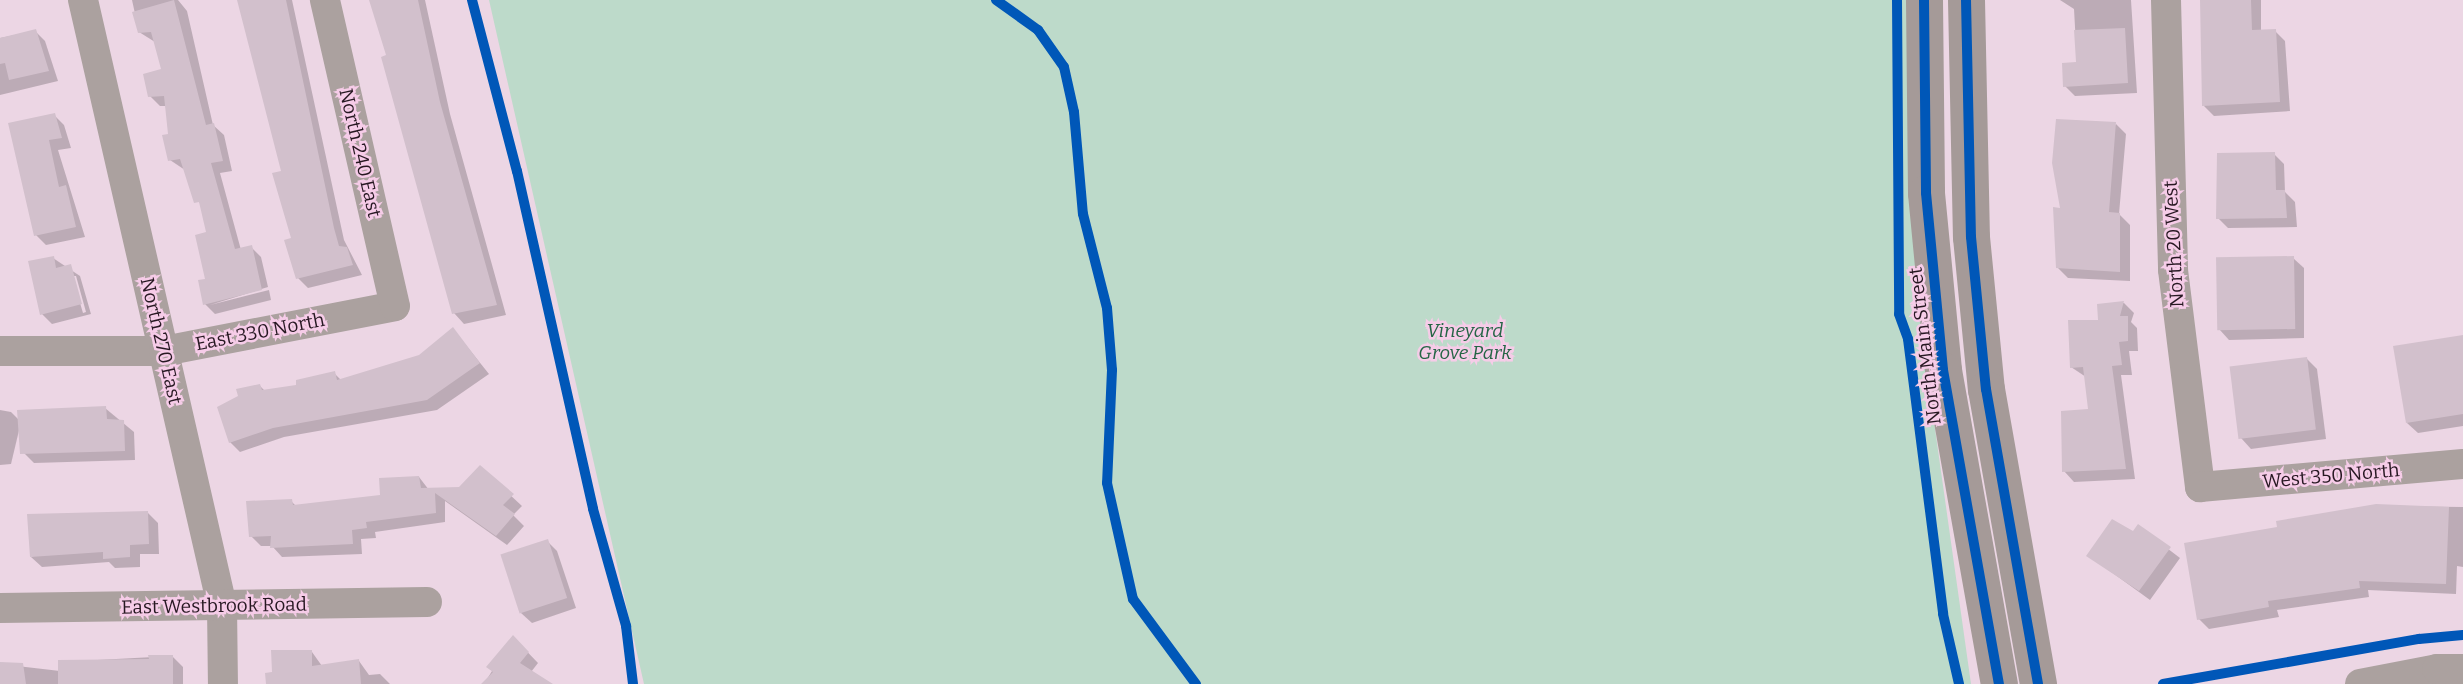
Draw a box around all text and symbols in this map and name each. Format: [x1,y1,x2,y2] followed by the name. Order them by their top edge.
[334,86,386,220] street label: North 240 East
[2159,180,2189,308] street label: North 20 West
[1904,266,1946,426] street label: North Main Street
[135,275,187,407] street label: North 270 East
[193,308,327,356] street label: East 330 North
[1418,320,1512,364] park label: Vineyard Grove Park
[2261,459,2401,493] street label: West 350 North
[121,593,307,619] street label: East Westbrook Road

